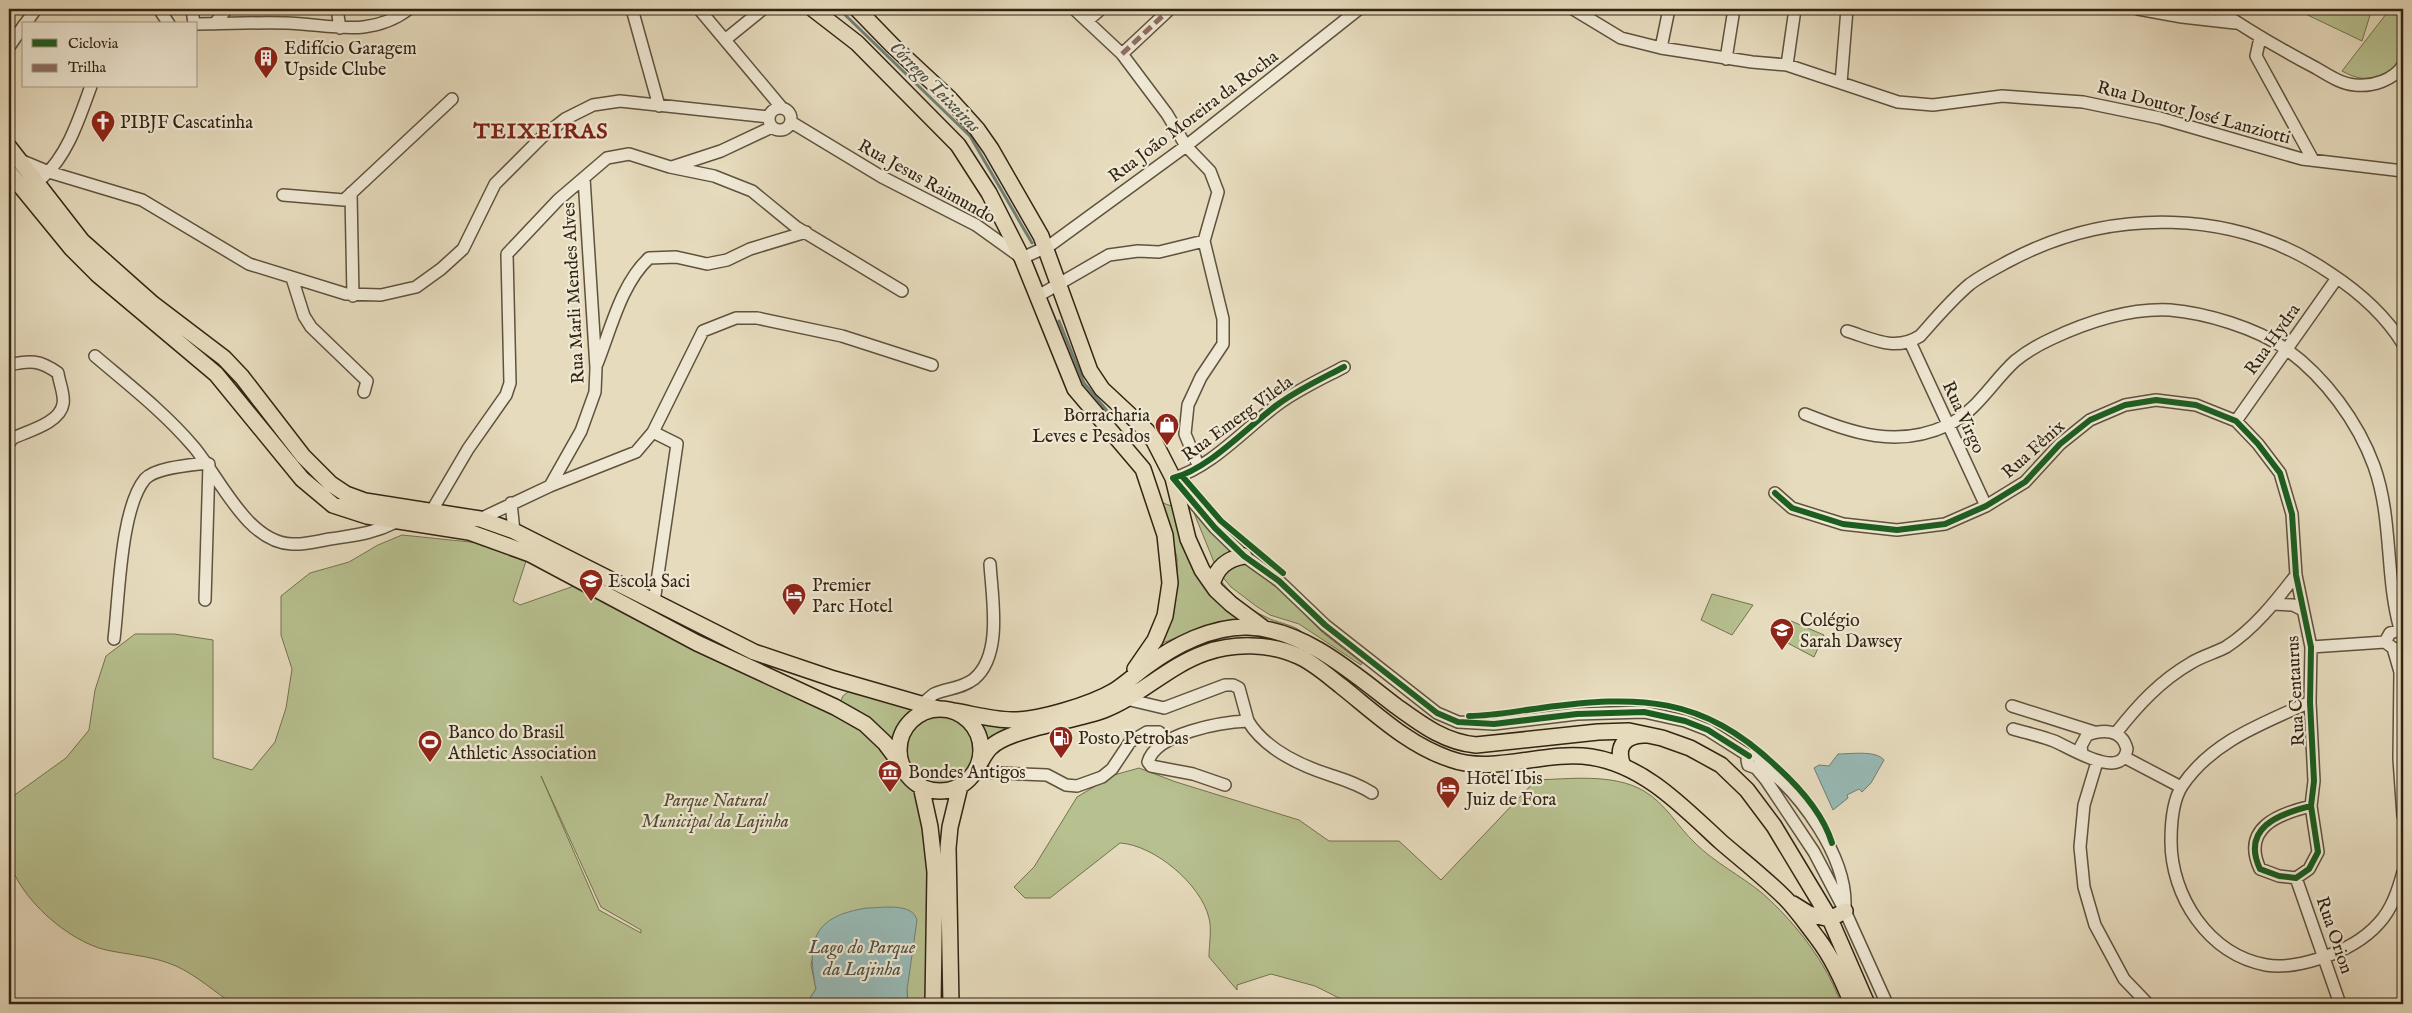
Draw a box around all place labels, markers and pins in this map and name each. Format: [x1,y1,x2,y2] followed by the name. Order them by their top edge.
[284,38,417,82] place label: Edifício Garagem Upside Clube
[253,45,279,79] building icon: Edifício Garagem Upside Clube
[90,109,116,143] church icon: PIBJF Cascatinha
[120,112,253,135] place label: PIBJF Cascatinha
[1032,405,1150,449] place label: Borracharia Leves e Pesados
[1154,412,1180,446] shop icon: Borracharia Leves e Pesados
[578,568,604,602] school or university icon: Escola Saci
[608,571,691,594] place label: Escola Saci
[812,575,893,619] place label: Premier Parc Hotel
[781,582,807,616] hotel icon: Premier Parc Hotel
[1800,610,1902,654] place label: Colégio Sarah Dawsey
[1769,617,1795,651] school or university icon: Colégio Sarah Dawsey
[447,722,597,766] place label: Banco do Brasil Athletic Association
[1048,725,1074,759] fuel station icon: Posto Petrobas
[1078,728,1189,751] place label: Posto Petrobas
[417,729,443,763] sports icon: Banco do Brasil Athletic Association
[877,759,903,793] museum icon: Bondes Antigos
[908,762,1026,785] place label: Bondes Antigos
[1464,768,1557,812] place label: Hotel Ibis Juiz de Fora
[1435,775,1461,809] hotel icon: Hotel Ibis Juiz de Fora

